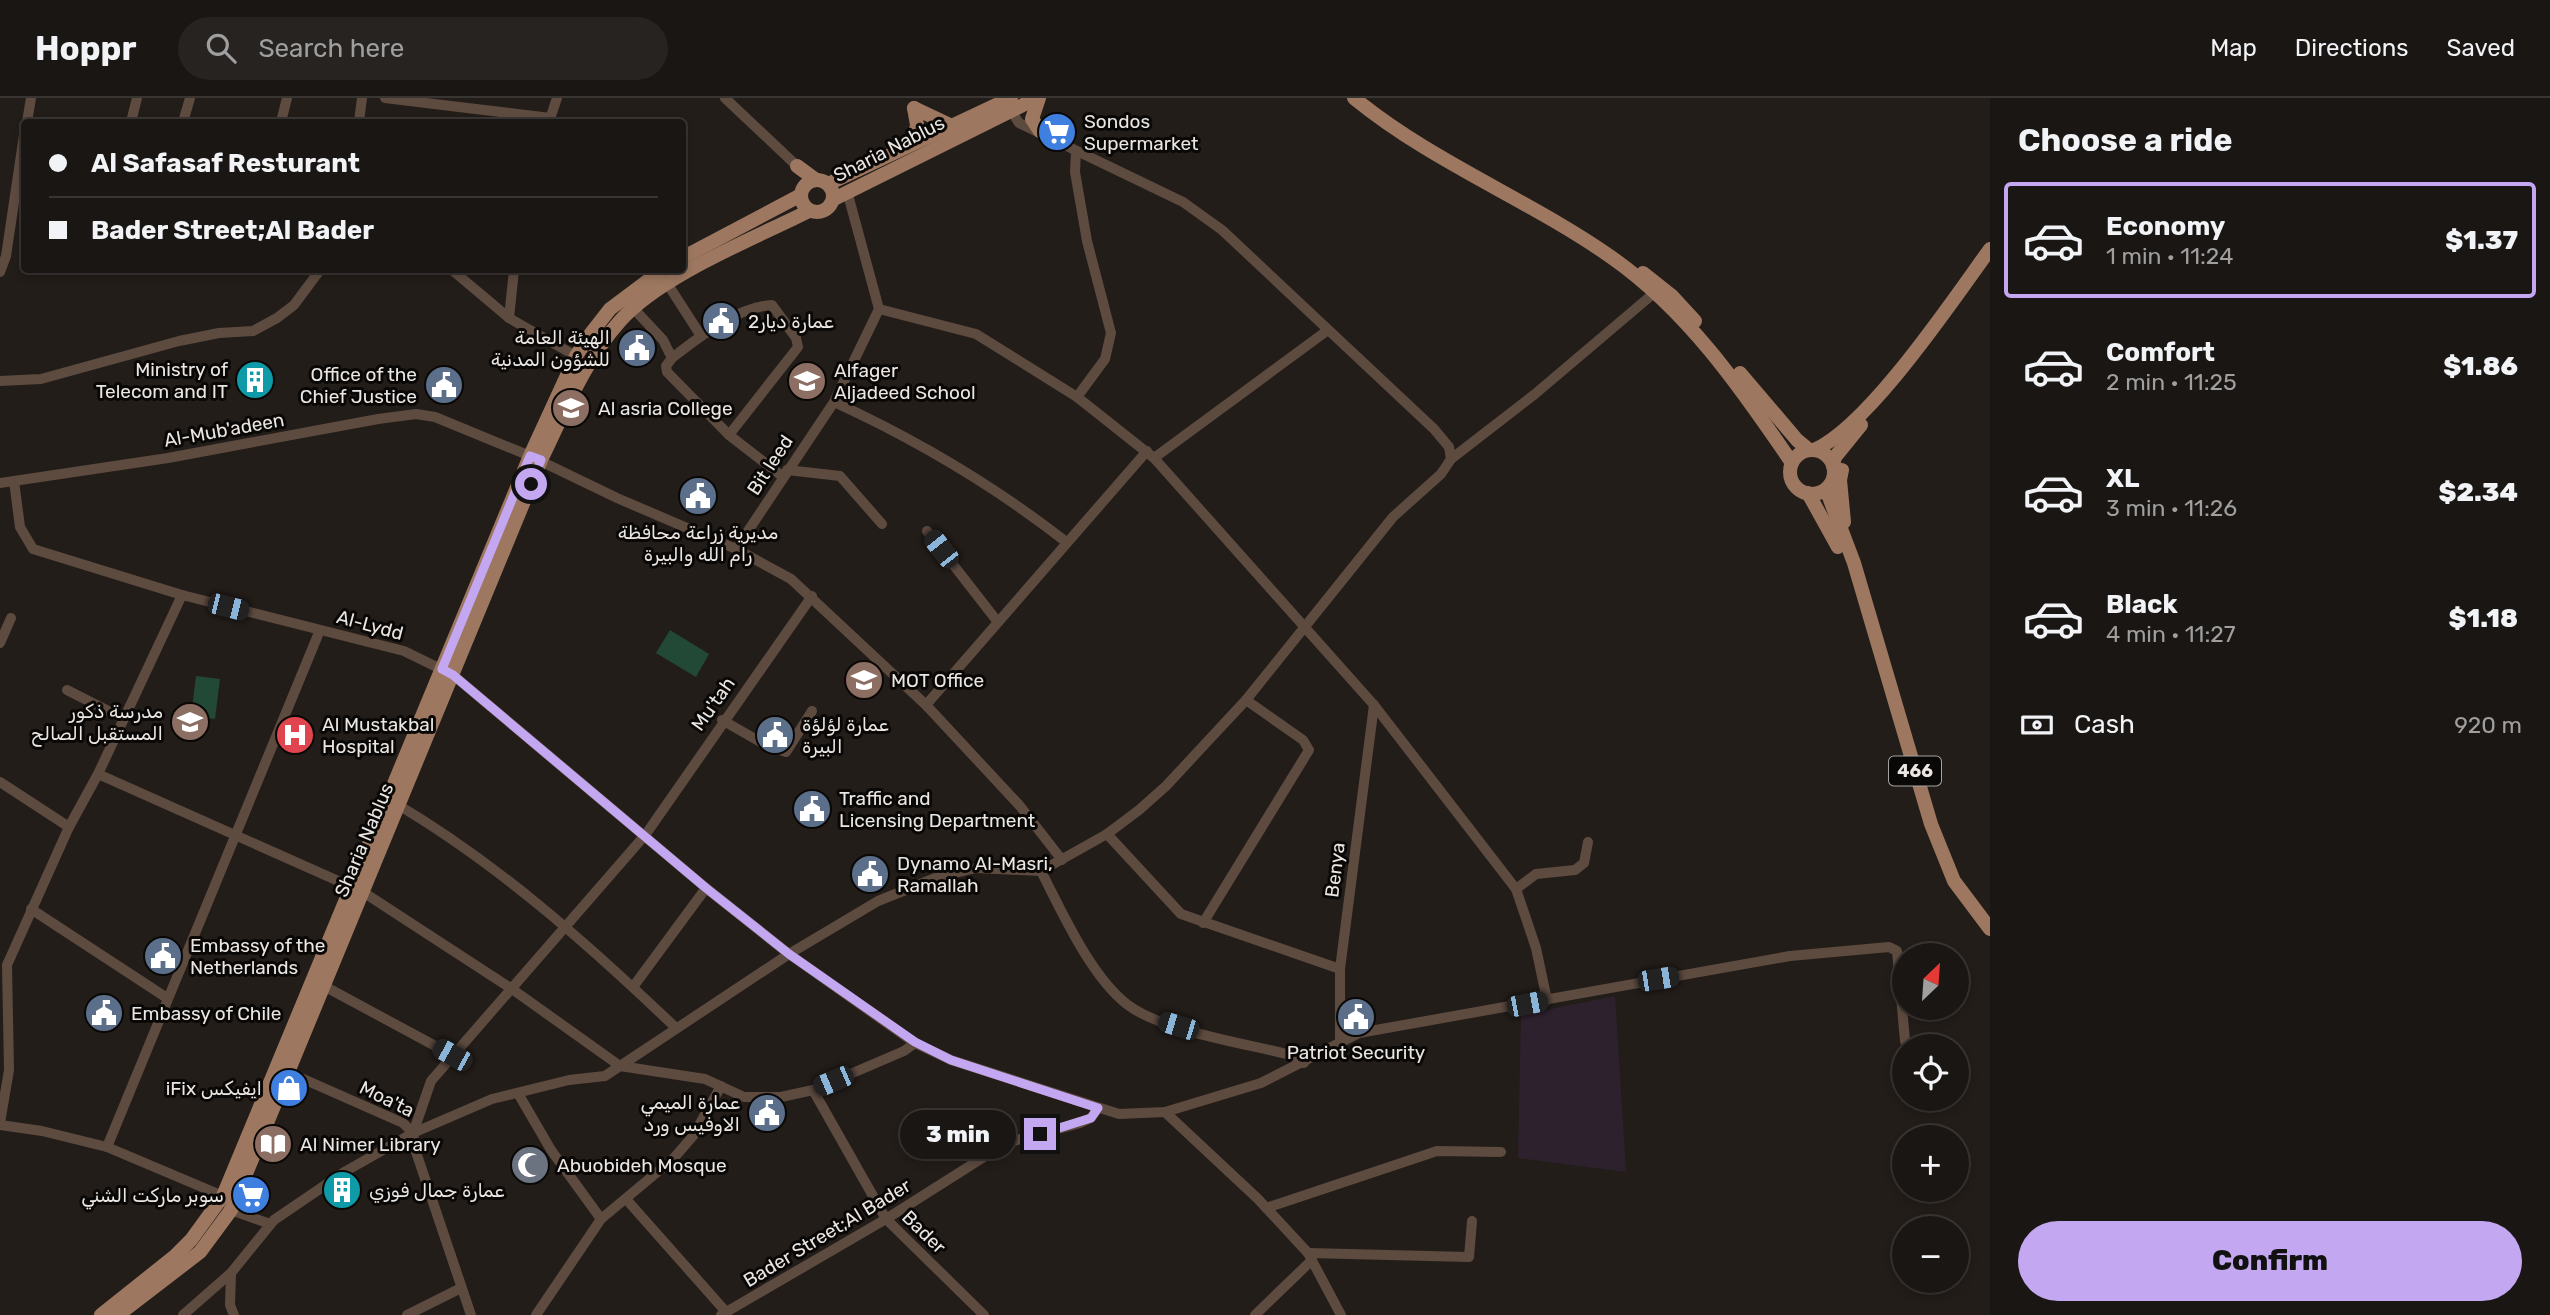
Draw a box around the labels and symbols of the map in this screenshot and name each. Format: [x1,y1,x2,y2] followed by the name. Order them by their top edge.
[1084,110,1199,155] place label: Sondos Supermarket
[830,111,948,187] street label: Sharia Nablus
[1036,111,1078,153] supermarket icon: Sondos Supermarket
[700,300,742,342] public building icon: عمارة ديار2
[748,310,834,333] place label: عمارة ديار2
[491,326,610,371] place label: الهيئة العامة للشؤون المدنية
[616,327,658,369] public building icon: الهيئة العامة للشؤون المدنية
[96,358,229,403] place label: Ministry of Telecom and IT
[234,359,276,401] building icon: Ministry of Telecom and IT
[834,359,976,404] place label: Alfager Aljadeed School
[786,360,828,402] school or university icon: Alfager Aljadeed School
[300,363,417,408] place label: Office of the Chief Justice
[423,364,465,406] public building icon: Office of the Chief Justice
[550,387,592,429] school or university icon: Al asria College
[598,397,733,420] place label: Al asria College
[162,408,286,452] street label: Al-Mub'adeen
[742,431,798,499] street label: Bit leed
[515,468,547,500] route start
[677,475,719,517] public building icon: مديرية زراعة محافظة رام الله والبيرة
[618,521,778,567] place label: مديرية زراعة محافظة رام الله والبيرة
[920,526,963,572] car
[206,592,251,622] car
[334,605,406,645] street label: Al-Lydd
[843,659,885,701] school or university icon: MOT Office
[891,669,984,692] place label: MOT Office
[686,673,740,735] street label: Mu'tah
[31,700,163,747] place label: مدرسة ذكور المستقبل الصالح
[169,701,211,743] school or university icon: مدرسة ذكور المستقبل الصالح
[322,713,434,758] place label: Al Mustakbal Hospital
[802,713,889,758] place label: عمارة لؤلؤة البيرة
[274,714,316,756] hospital icon: Al Mustakbal Hospital
[754,714,796,756] public building icon: عمارة لؤلؤة البيرة
[1889,756,1941,786] road number: 466
[330,780,398,900] street label: Sharia Nablus
[839,787,1036,832] place label: Traffic and Licensing Department
[791,788,833,830] public building icon: Traffic and Licensing Department
[1320,841,1350,899] street label: Benya
[897,852,1053,897] place label: Dynamo Al-Masri, Ramallah
[849,853,891,895] public building icon: Dynamo Al-Masri, Ramallah
[190,934,325,979] place label: Embassy of the Netherlands
[142,935,184,977] public building icon: Embassy of the Netherlands
[1892,943,1969,1020] north arrow
[1636,965,1681,993] car
[1505,990,1550,1018] car
[83,992,125,1034] public building icon: Embassy of Chile
[1335,996,1377,1038] public building icon: Patriot Security
[131,1002,281,1025] place label: Embassy of Chile
[1155,1010,1202,1042] car
[429,1036,476,1074] car
[1287,1041,1425,1064] place label: Patriot Security
[810,1063,857,1099] car
[268,1067,310,1109] shop icon: iFix ايفيكس
[356,1076,418,1122] street label: Moa'ta
[166,1077,262,1100] place label: iFix ايفيكس
[641,1091,740,1136] place label: عمارة الميمي الاوفيس ورد
[746,1092,788,1134] public building icon: عمارة الميمي الاوفيس ورد
[900,1110,1016,1158] callout: 3 min
[1024,1118,1056,1150] route end
[252,1123,294,1165] library icon: Al Nimer Library
[300,1133,441,1156] place label: Al Nimer Library
[509,1144,551,1186] mosque icon: Abuobideh Mosque
[557,1154,727,1177] place label: Abuobideh Mosque
[321,1169,363,1211] building icon: عمارة جمال فوزي
[230,1174,272,1216] supermarket icon: سوبر ماركت الشني
[739,1174,915,1292] street label: Bader Street;Al Bader
[369,1179,504,1204] place label: عمارة جمال فوزي
[81,1184,224,1210] place label: سوبر ماركت الشني
[897,1206,951,1259] street label: Bader

